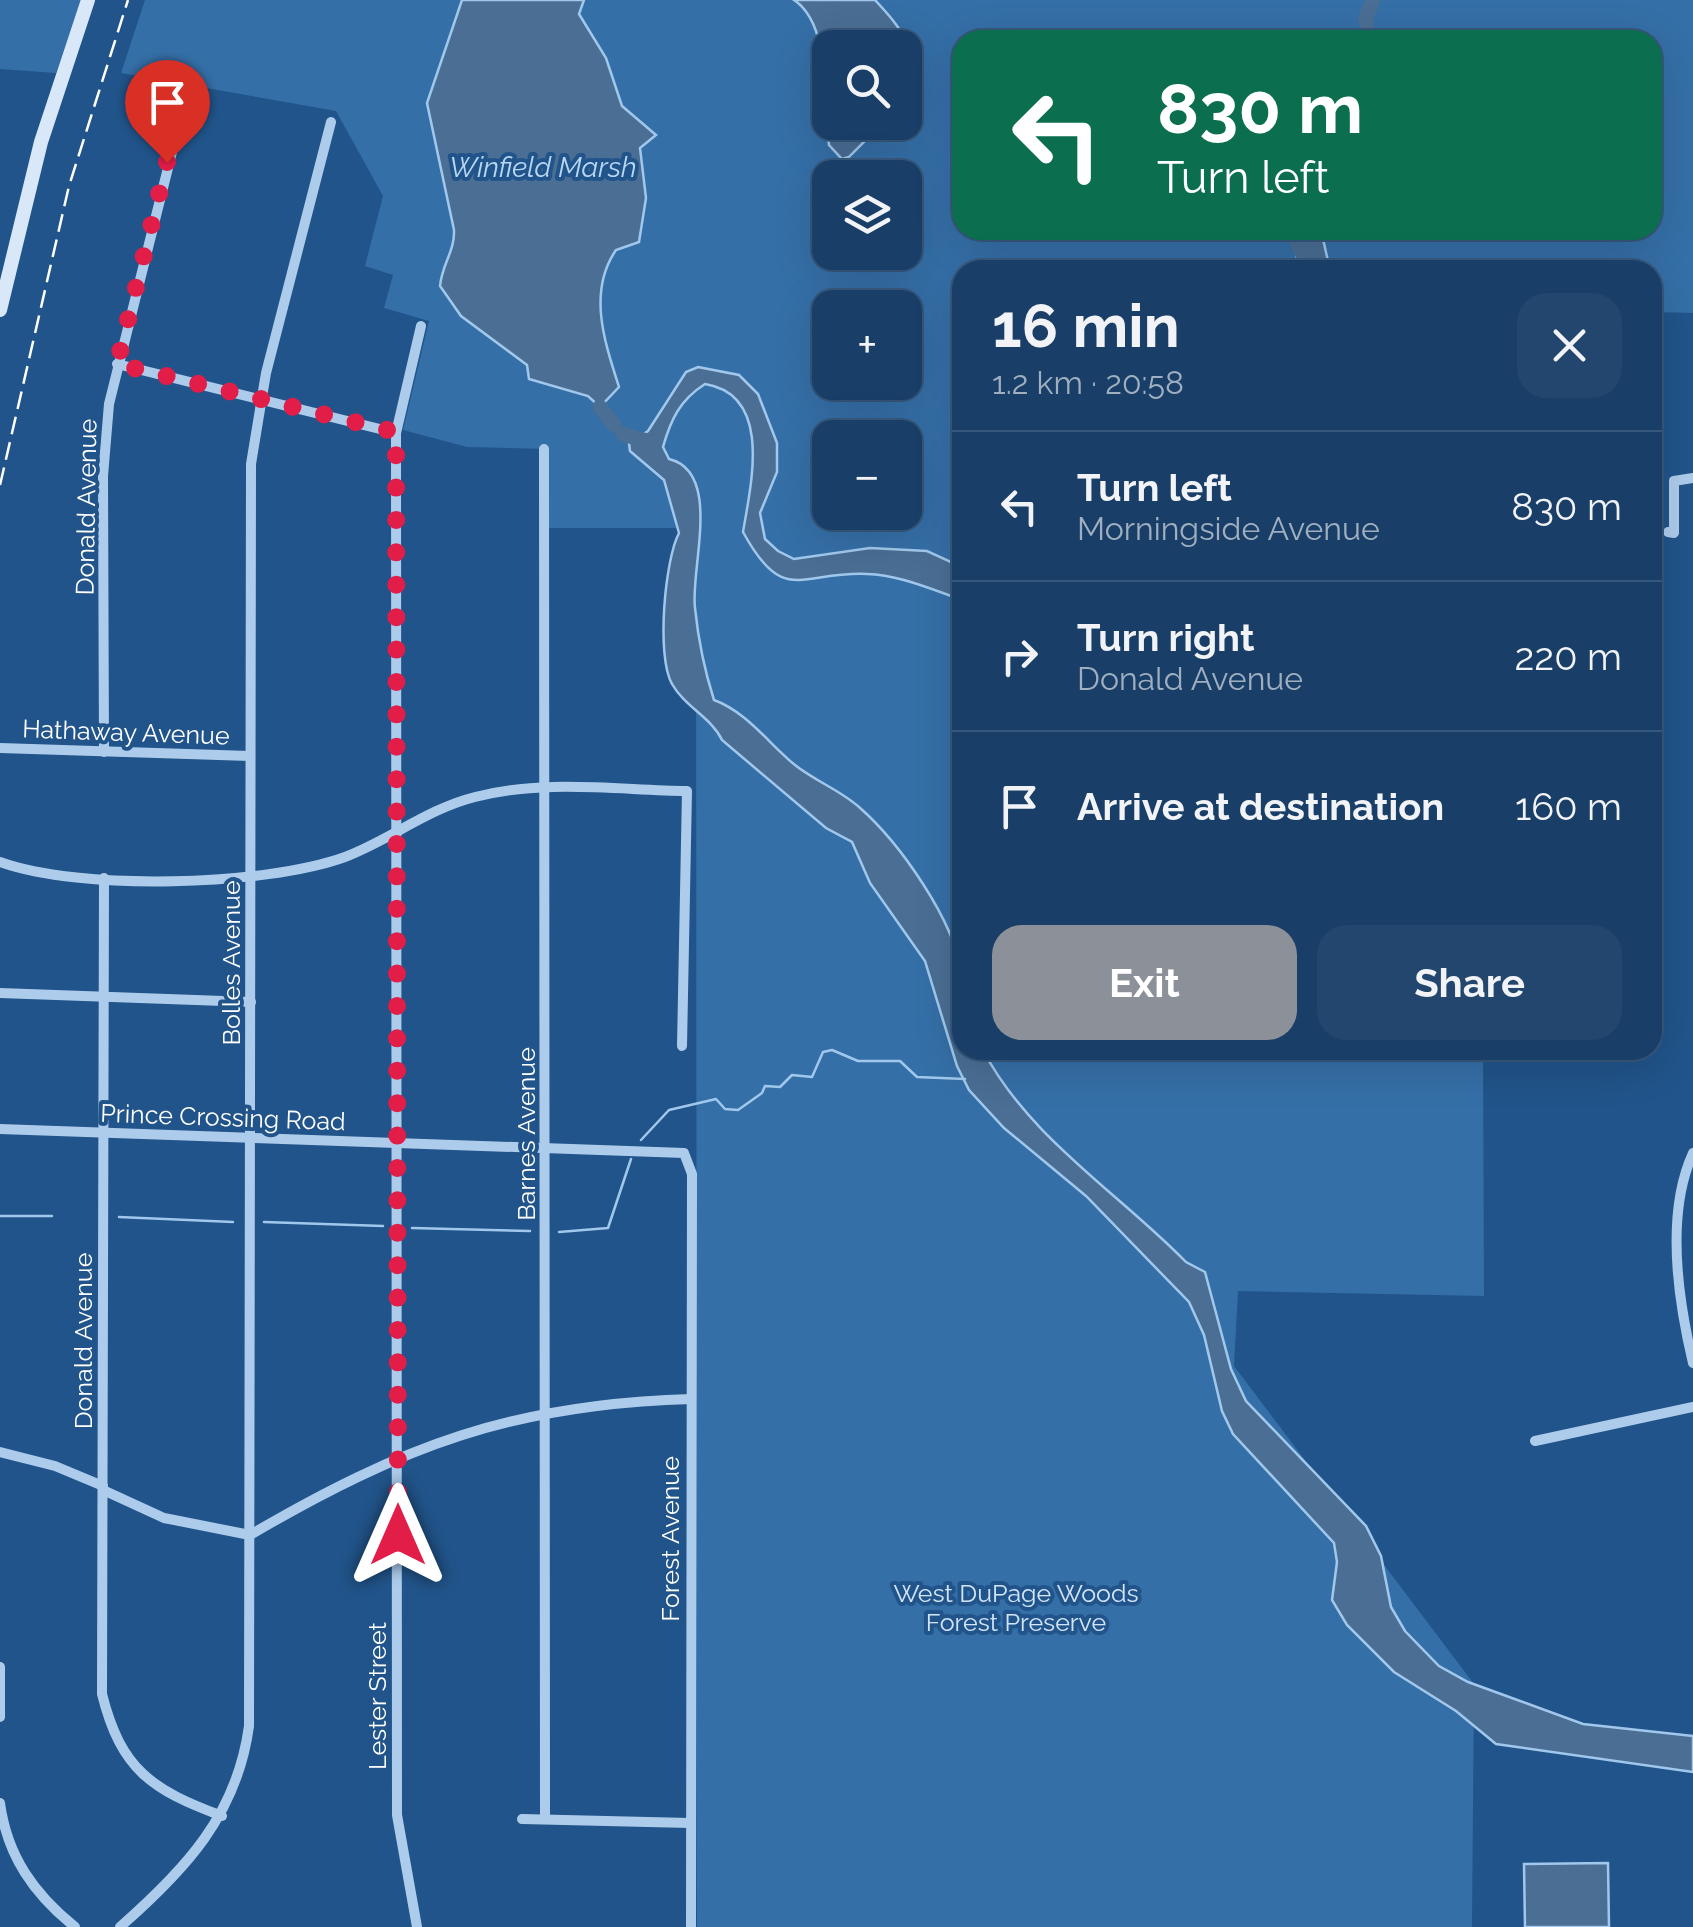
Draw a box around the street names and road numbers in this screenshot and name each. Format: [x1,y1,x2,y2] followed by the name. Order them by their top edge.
[69,418,103,596] street label: Donald Avenue
[22,713,230,751] street label: Hathaway Avenue
[216,880,246,1046] street label: Bolles Avenue
[511,1047,541,1221] street label: Barnes Avenue
[100,1098,346,1136] street label: Prince Crossing Road
[68,1253,98,1429] street label: Donald Avenue
[655,1456,685,1622] street label: Forest Avenue
[362,1622,392,1770] street label: Lester Street

